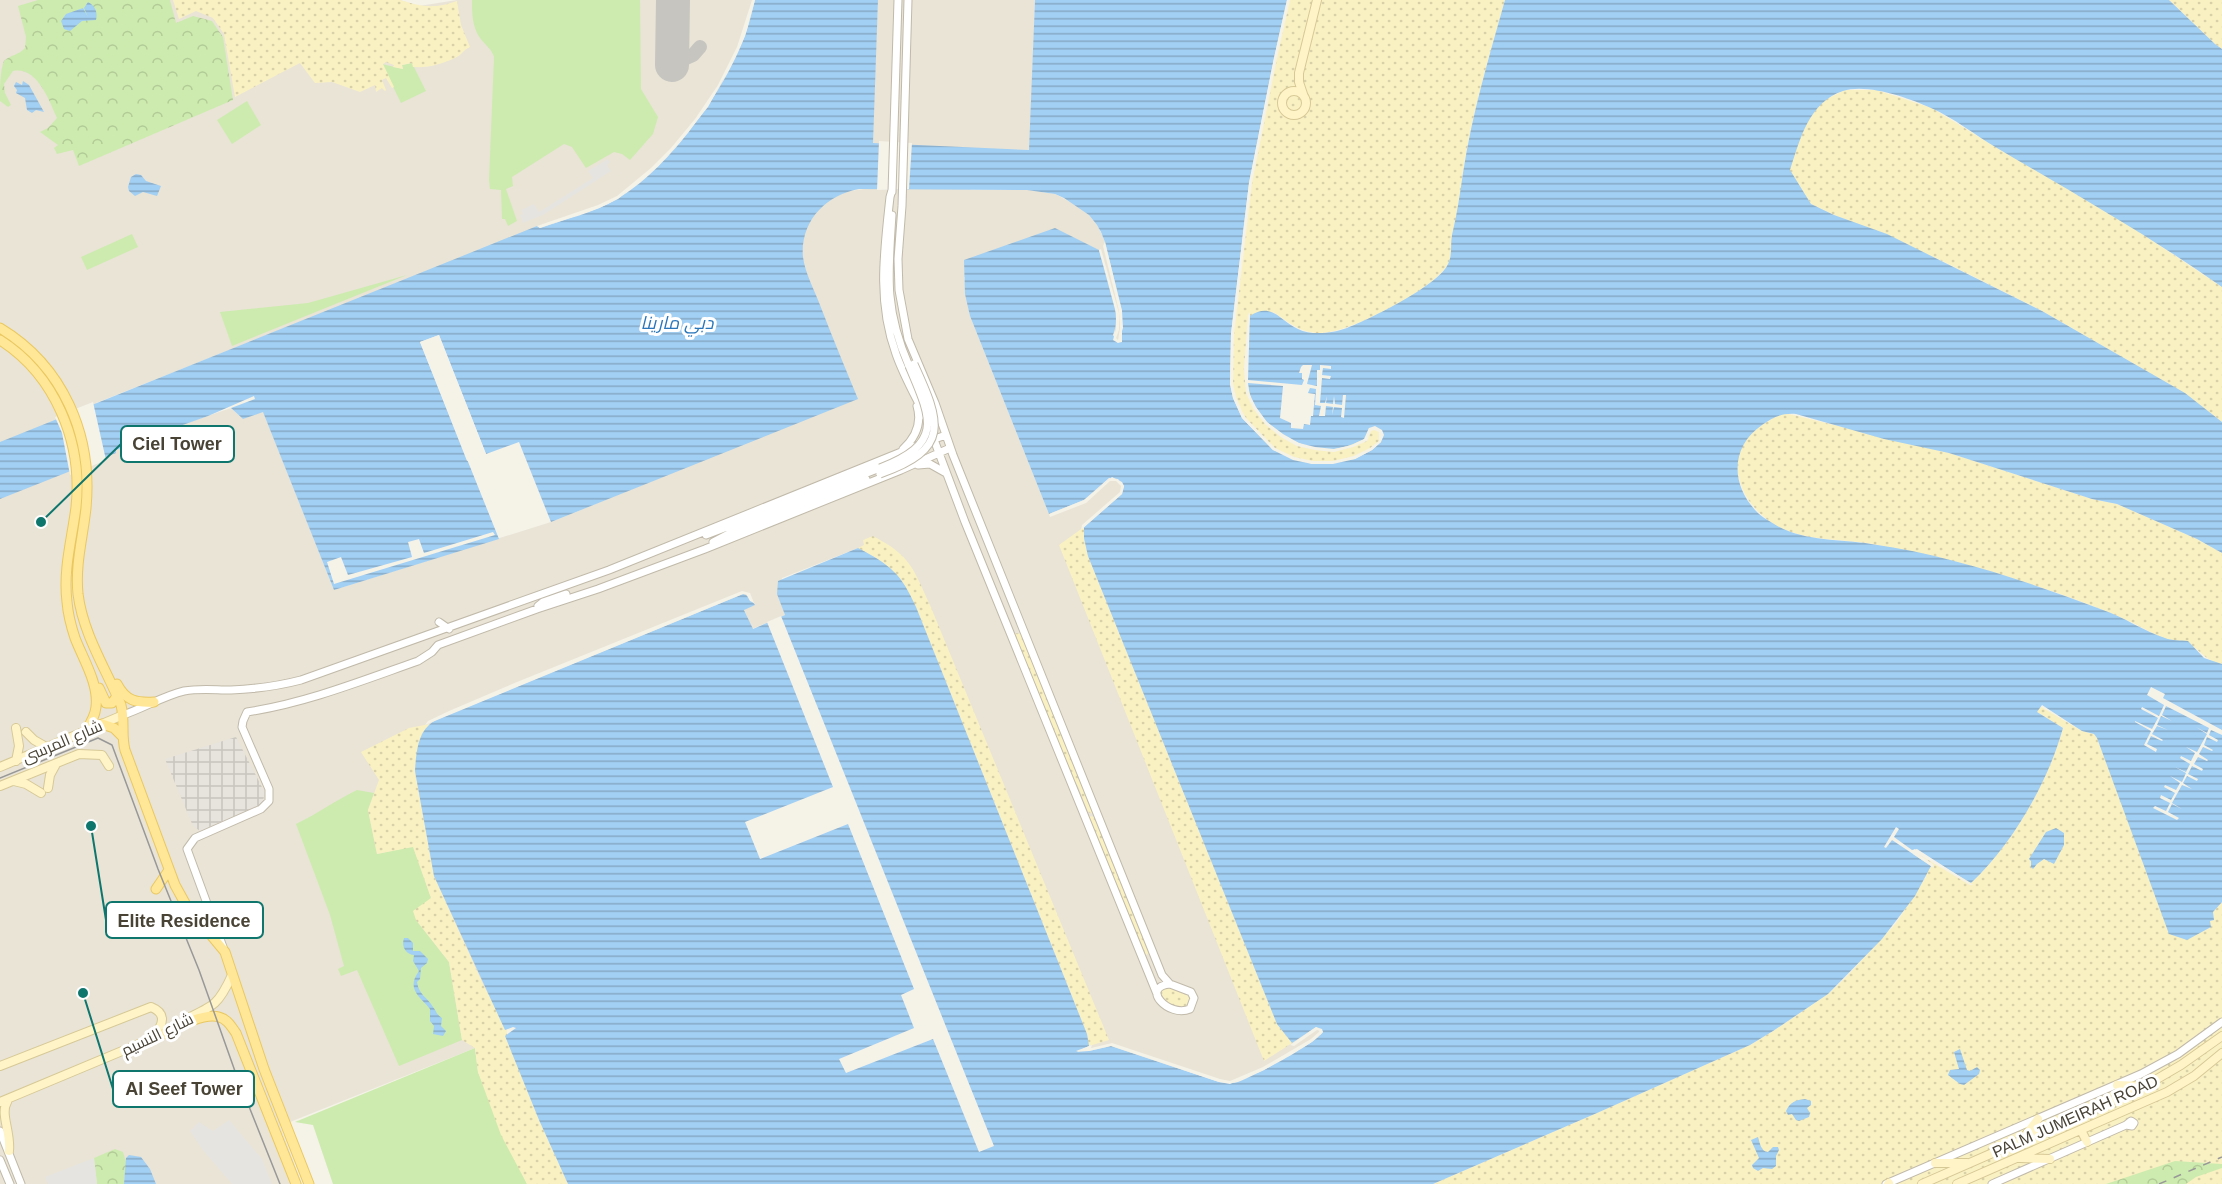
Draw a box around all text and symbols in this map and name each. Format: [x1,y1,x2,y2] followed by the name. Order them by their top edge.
[641,313,715,337] water label: دبي مارينا
[121,426,234,462] callout: Ciel Tower
[132,434,222,454] text: Ciel Tower
[19,717,106,769] street label: شارع المرسى
[106,902,263,938] callout: Elite Residence
[117,911,251,931] text: Elite Residence
[119,1010,197,1062] street label: شارع النسيم
[113,1071,254,1107] callout: Al Seef Tower
[1990,1072,2161,1161] street label: PALM JUMEIRAH ROAD
[125,1079,243,1099] text: Al Seef Tower

